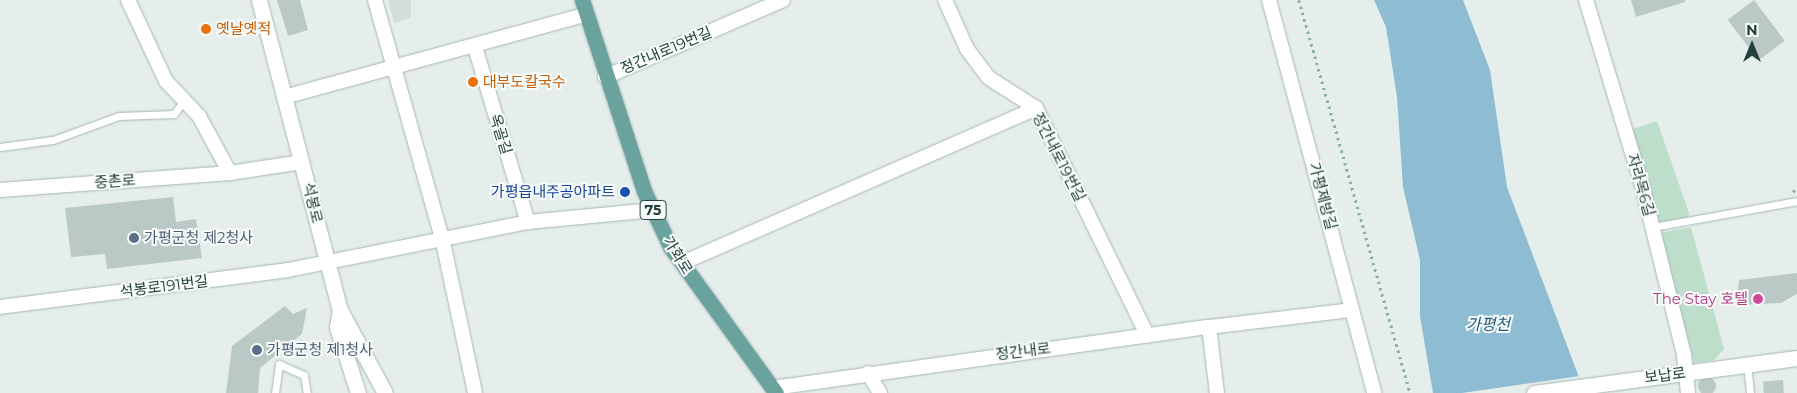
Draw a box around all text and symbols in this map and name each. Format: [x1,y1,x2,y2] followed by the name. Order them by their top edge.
[216,20,271,38] place label: 옛날옛적
[1727,20,1777,70] north arrow
[1746,21,1758,39] text: N
[200,23,212,35] marker: 옛날옛적
[618,23,714,77] street label: 정간내로19번길
[483,73,566,91] place label: 대부도칼국수
[467,76,479,88] marker: 대부도칼국수
[1029,110,1089,204] street label: 정간내로19번길
[486,112,516,156] street label: 옥골길
[1623,152,1659,218] street label: 자라목6길
[1305,160,1341,232] street label: 가평제방길
[94,171,136,191] street label: 중촌로
[299,181,327,225] street label: 석봉로
[491,183,615,201] place label: 가평읍내주공아파트
[619,186,631,198] marker: 가평읍내주공아파트
[639,198,667,222] road number: 75
[144,229,253,247] place label: 가평군청 제2청사
[128,232,140,244] marker: 가평군청 제2청사
[659,233,697,277] street label: 가화로
[119,272,209,300] street label: 석봉로191번길
[1653,290,1748,308] place label: The Stay 호텔
[1752,293,1764,305] marker: The Stay 호텔
[1466,315,1510,335] water label: 가평천
[995,339,1051,363] street label: 정간내로
[267,341,373,359] place label: 가평군청 제1청사
[251,344,263,356] marker: 가평군청 제1청사
[1643,364,1687,386] street label: 보납로

